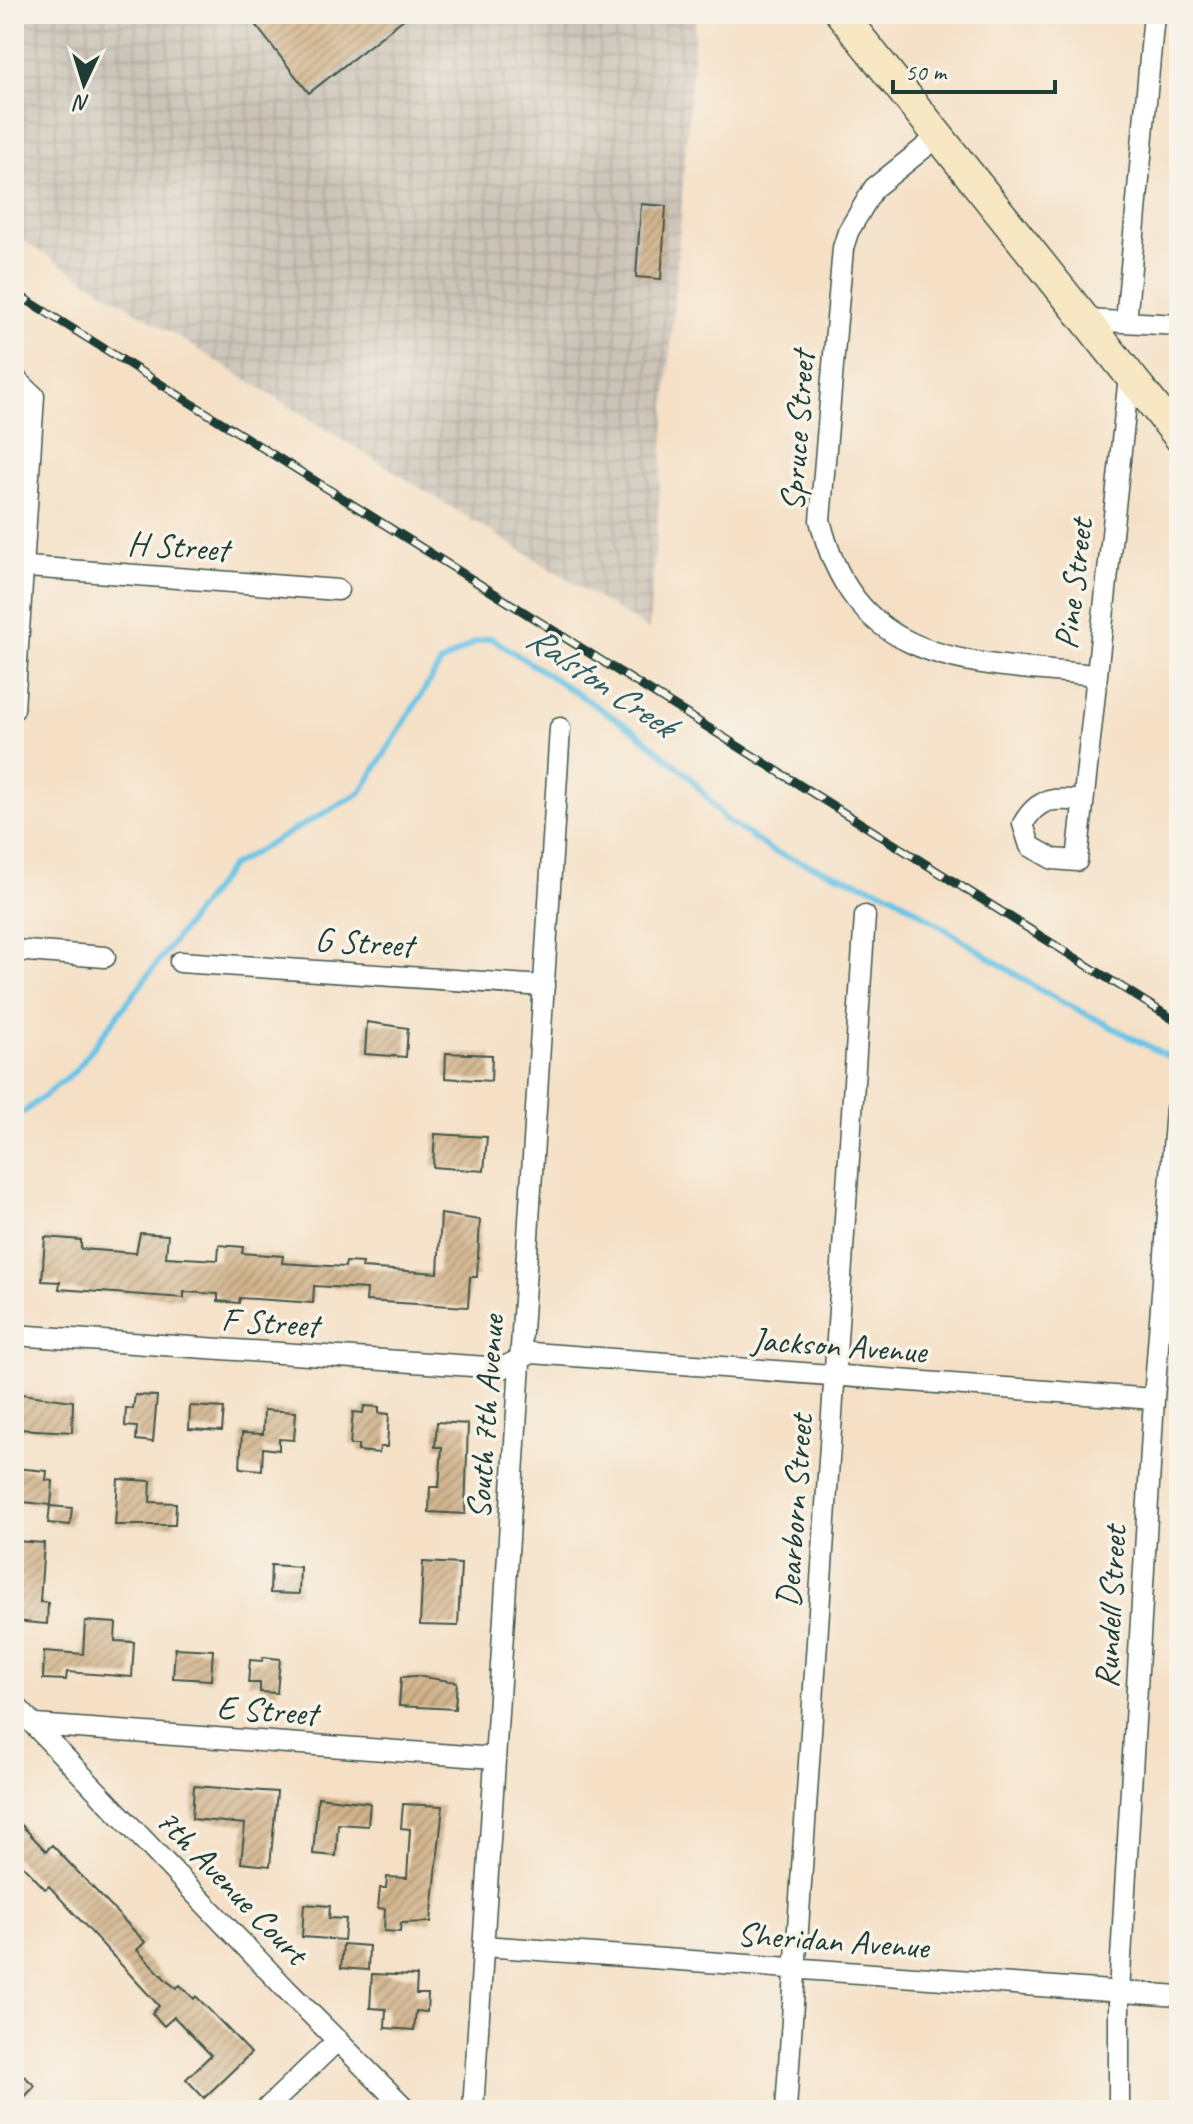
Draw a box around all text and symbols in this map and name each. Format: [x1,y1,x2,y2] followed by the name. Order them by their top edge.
[44,44,124,124] north arrow
[893,44,1055,94] scale bar
[905,57,948,87] text: 50 m
[72,88,90,117] text: N
[770,345,824,512] street label: Spruce Street
[1044,513,1103,651] street label: Pine Street
[126,521,234,571] street label: H Street
[518,615,690,751] water label: Ralston Creek
[314,917,419,967] street label: G Street
[220,1297,325,1347] street label: F Street
[456,1312,514,1520] street label: South 7th Avenue
[748,1317,930,1373] street label: Jackson Avenue
[766,1410,822,1609] street label: Dearborn Street
[1084,1521,1136,1689] street label: Rundell Street
[215,1685,323,1735] street label: E Street
[147,1799,320,1976] street label: 7th Avenue Court
[736,1912,932,1968] street label: Sheridan Avenue

